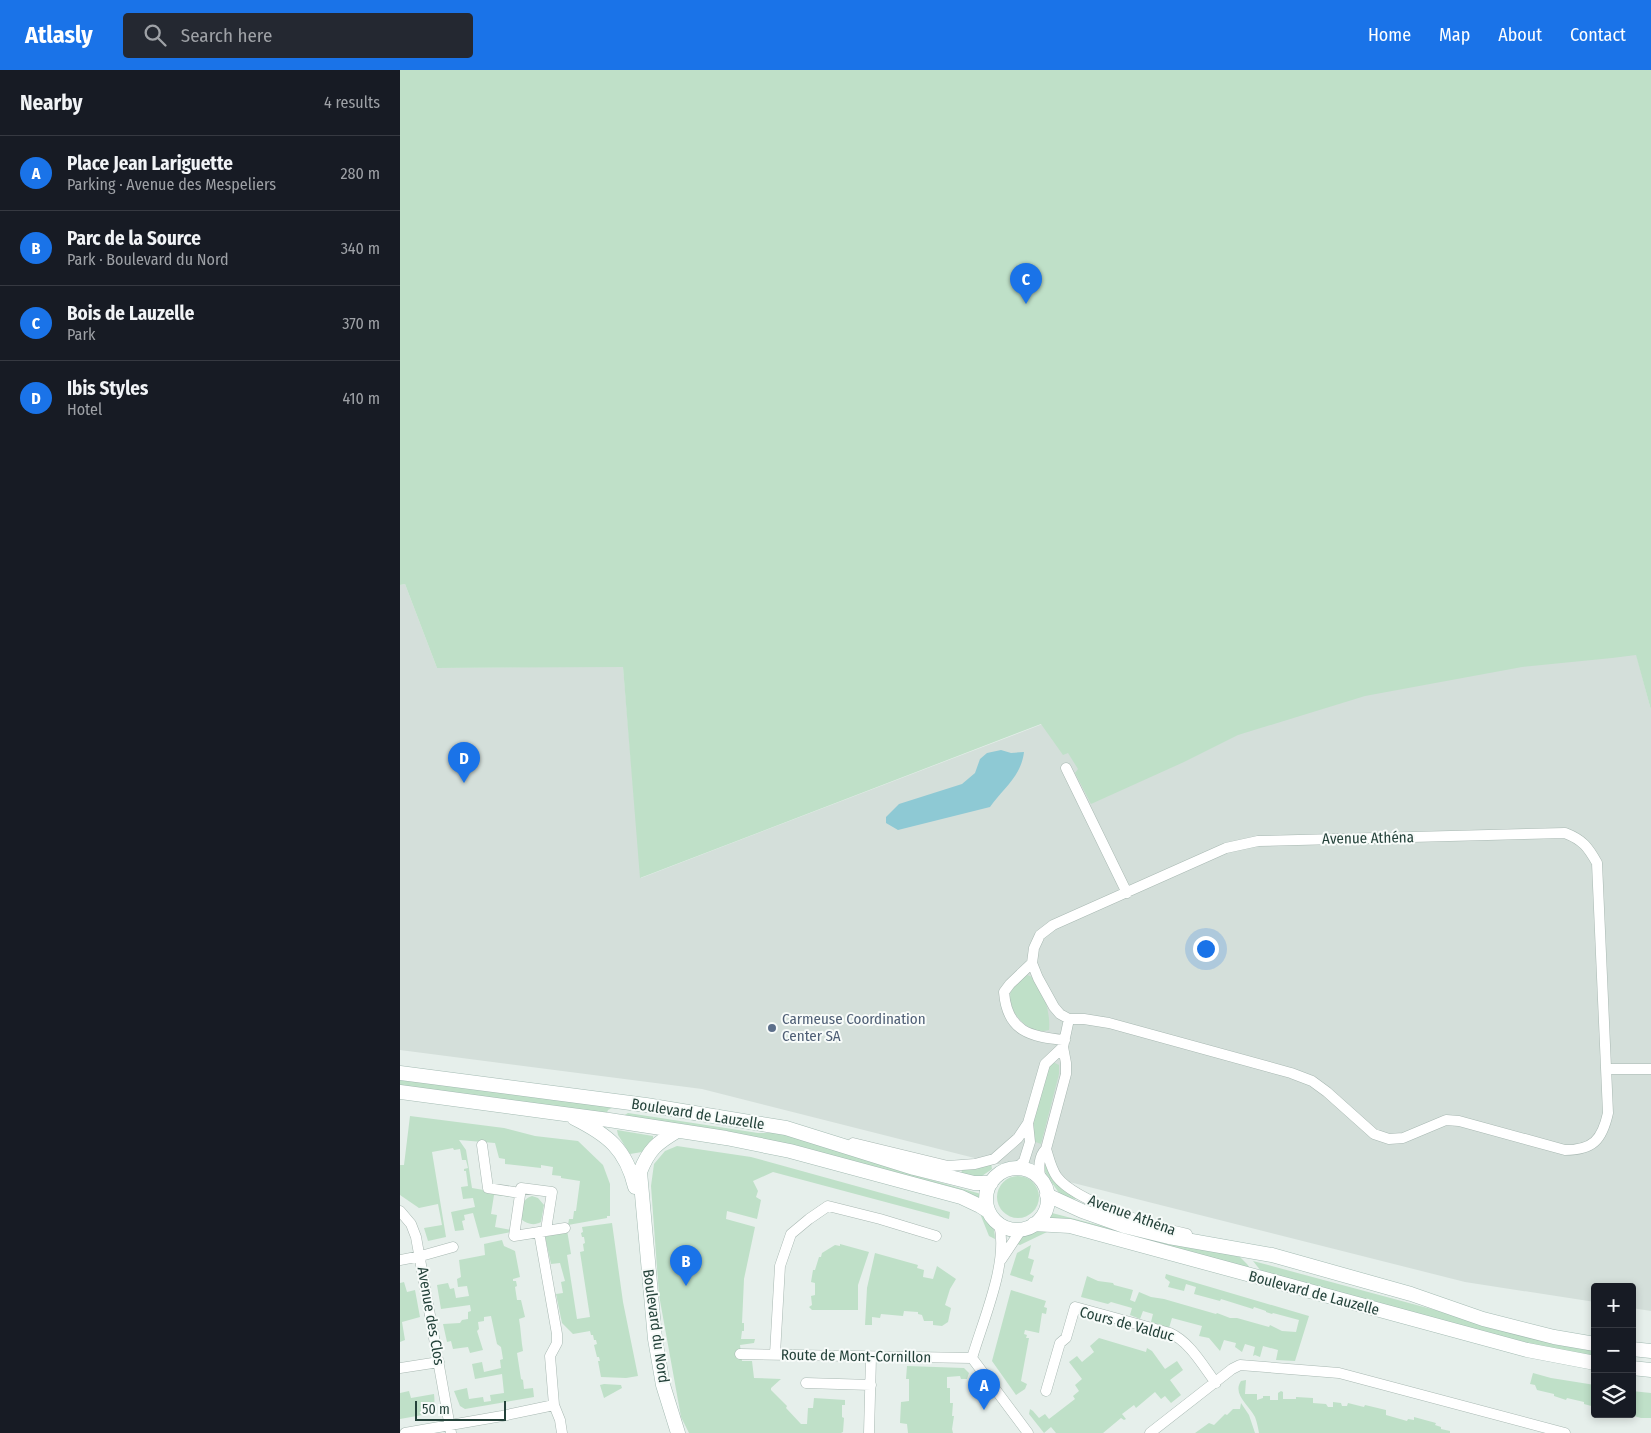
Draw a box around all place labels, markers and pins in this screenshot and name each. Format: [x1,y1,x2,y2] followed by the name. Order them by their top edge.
[1010,263,1042,304] pin: C
[448,742,480,783] pin: D
[782,1010,926,1045] place label: Carmeuse Coordination Center SA
[766,1022,778,1034] marker: Carmeuse Coordination Center SA
[670,1245,702,1286] pin: B
[968,1369,1000,1410] pin: A

